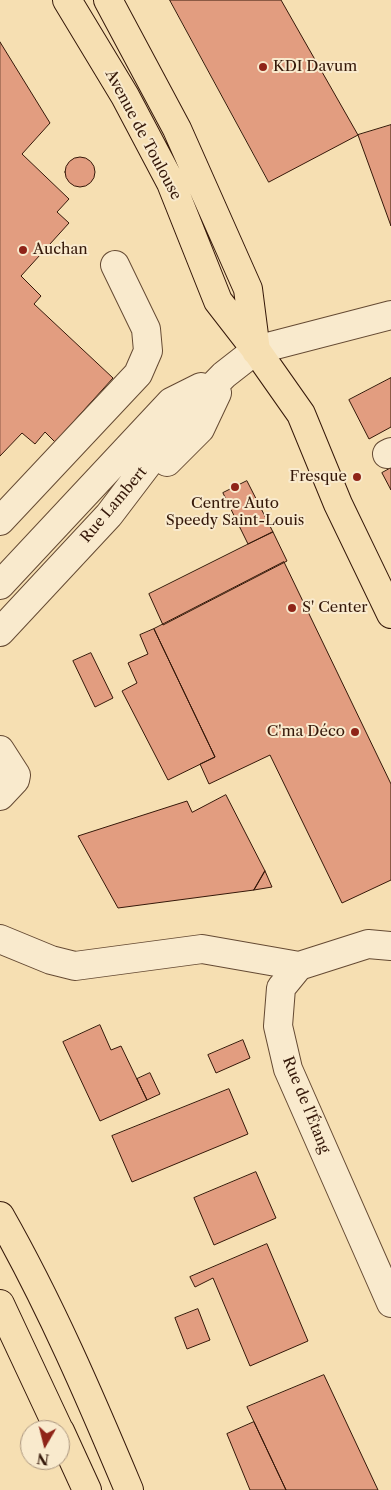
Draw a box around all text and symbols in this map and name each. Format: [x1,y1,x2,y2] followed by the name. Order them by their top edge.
[273,58,357,76] place label: KDI Davum
[257,61,269,73] marker: KDI Davum
[101,67,185,203] street label: Avenue de Toulouse
[33,241,88,259] place label: Auchan
[17,244,29,256] marker: Auchan
[77,463,151,547] street label: Rue Lambert
[290,468,347,486] place label: Fresque
[351,471,363,483] marker: Fresque
[229,481,241,493] marker: Centre Auto Speedy Saint-Louis
[166,495,304,530] place label: Centre Auto Speedy Saint-Louis
[302,599,368,617] place label: S' Center
[286,602,298,614] marker: S' Center
[267,723,345,741] place label: C'ma Déco
[349,726,361,738] marker: C'ma Déco
[278,1054,334,1156] street label: Rue de l'Étang
[20,1420,70,1470] north arrow
[36,1449,50,1469] text: N

